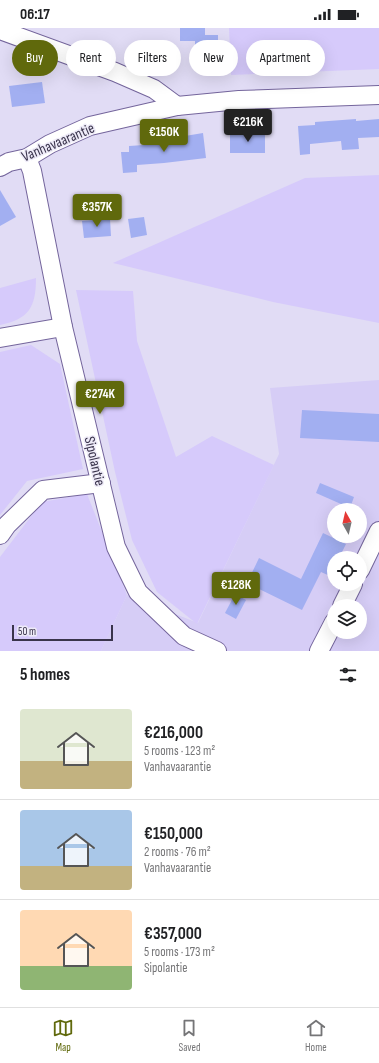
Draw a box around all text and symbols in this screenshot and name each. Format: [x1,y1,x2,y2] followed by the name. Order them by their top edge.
[20,5,50,24] text: 06:17
[12,40,58,76] chip: Buy
[66,40,116,76] chip: Rent
[124,40,181,76] chip: Filters
[189,40,238,76] chip: New
[246,40,325,76] chip: Apartment
[220,109,276,143] pin: €216K
[233,114,263,130] text: €216K
[19,119,98,166] street label: Vanhavaarantie
[136,119,192,153] pin: €150K
[149,124,179,140] text: €150K
[69,194,125,228] pin: €357K
[82,199,112,215] text: €357K
[72,381,128,415] pin: €274K
[85,386,115,402] text: €274K
[80,435,109,488] street label: Sipolantie
[327,503,367,543] north arrow
[327,503,367,639] map controls
[327,551,367,591] button: locate
[208,572,264,606] pin: €128K
[221,577,251,593] text: €128K
[327,599,367,639] button: layers
[12,623,113,642] scale bar
[18,625,36,638] text: 50 m
[337,664,359,686] icon: filters
[20,665,70,685] text: 5 homes
[144,723,203,743] text: €216,000
[52,725,100,773] icon: home
[144,743,215,759] text: 5 rooms · 123 m²
[144,759,211,775] text: Vanhavaarantie
[144,824,203,844] text: €150,000
[52,826,100,874] icon: home
[144,844,211,860] text: 2 rooms · 76 m²
[144,860,211,876] text: Vanhavaarantie
[144,924,202,944] text: €357,000
[52,926,100,974] icon: home
[144,944,215,960] text: 5 rooms · 173 m²
[144,960,187,976] text: Sipolantie
[52,1017,74,1054] tab: Map
[178,1017,201,1054] tab: Saved
[305,1017,327,1054] tab: Home

